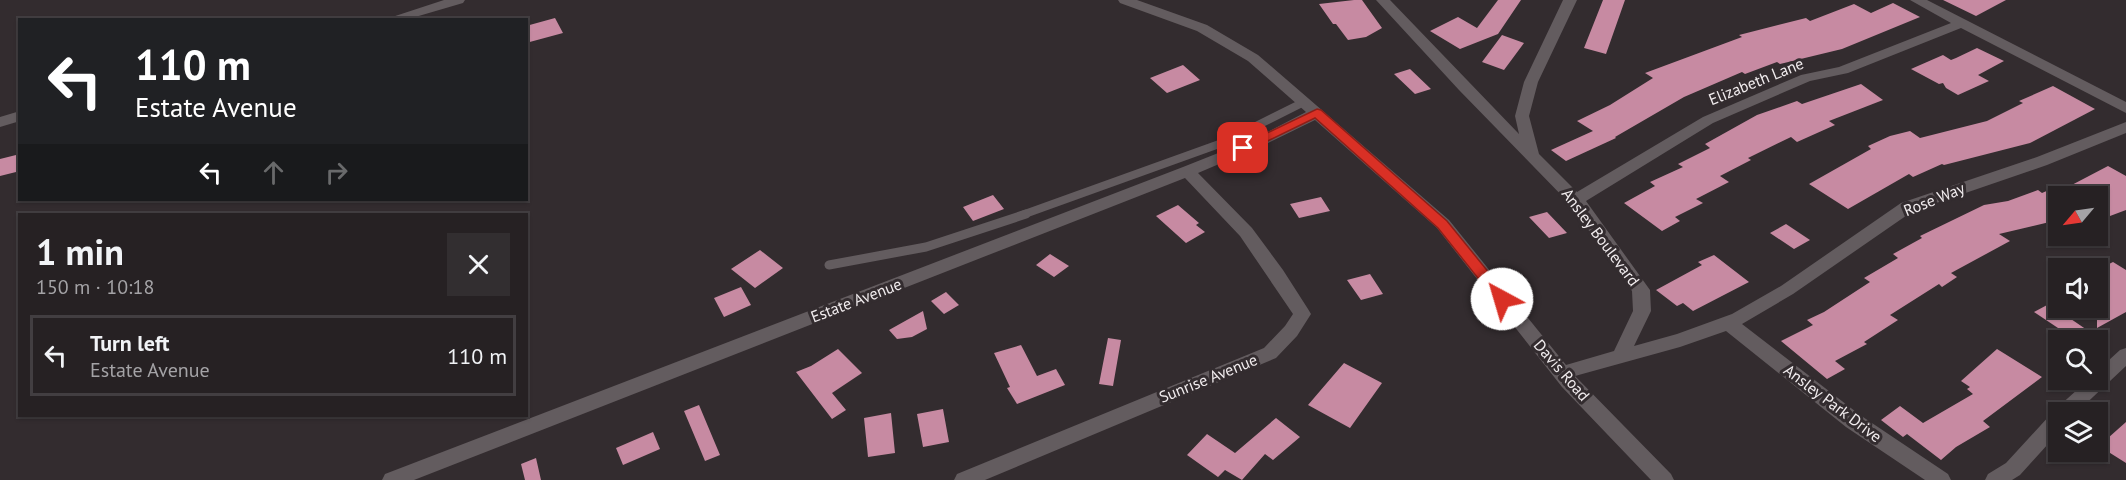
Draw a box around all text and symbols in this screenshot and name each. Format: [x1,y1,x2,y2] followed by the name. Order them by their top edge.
[135,37,251,92] text: 110 m
[36,42,114,120] icon: left
[1706,53,1806,109] street label: Elizabeth Lane
[135,90,297,124] text: Estate Avenue
[1217,122,1268,173] pin
[1226,131,1259,164] icon: arrive
[194,156,227,189] icon: left
[257,156,290,189] icon: ahead
[320,156,353,189] icon: right
[1901,178,1968,220] street label: Rose Way
[1558,184,1644,290] street label: Ansley Boulevard
[2048,186,2108,246] north arrow
[2048,186,2108,462] map controls
[36,228,124,275] text: 1 min
[447,233,510,296] button: close
[2048,258,2108,318] button: sound
[1470,267,1534,331] position arrow
[36,274,154,300] text: 150 m · 10:18
[808,274,904,326] street label: Estate Avenue
[90,329,170,357] text: Turn left
[2048,330,2108,390] button: search
[1530,335,1594,405] street label: Davis Road
[39,339,72,372] icon: left
[447,342,507,370] text: 110 m
[1156,349,1260,407] street label: Sunrise Avenue
[90,357,210,383] text: Estate Avenue
[1780,360,1886,446] street label: Ansley Park Drive
[2048,402,2108,462] button: layers

